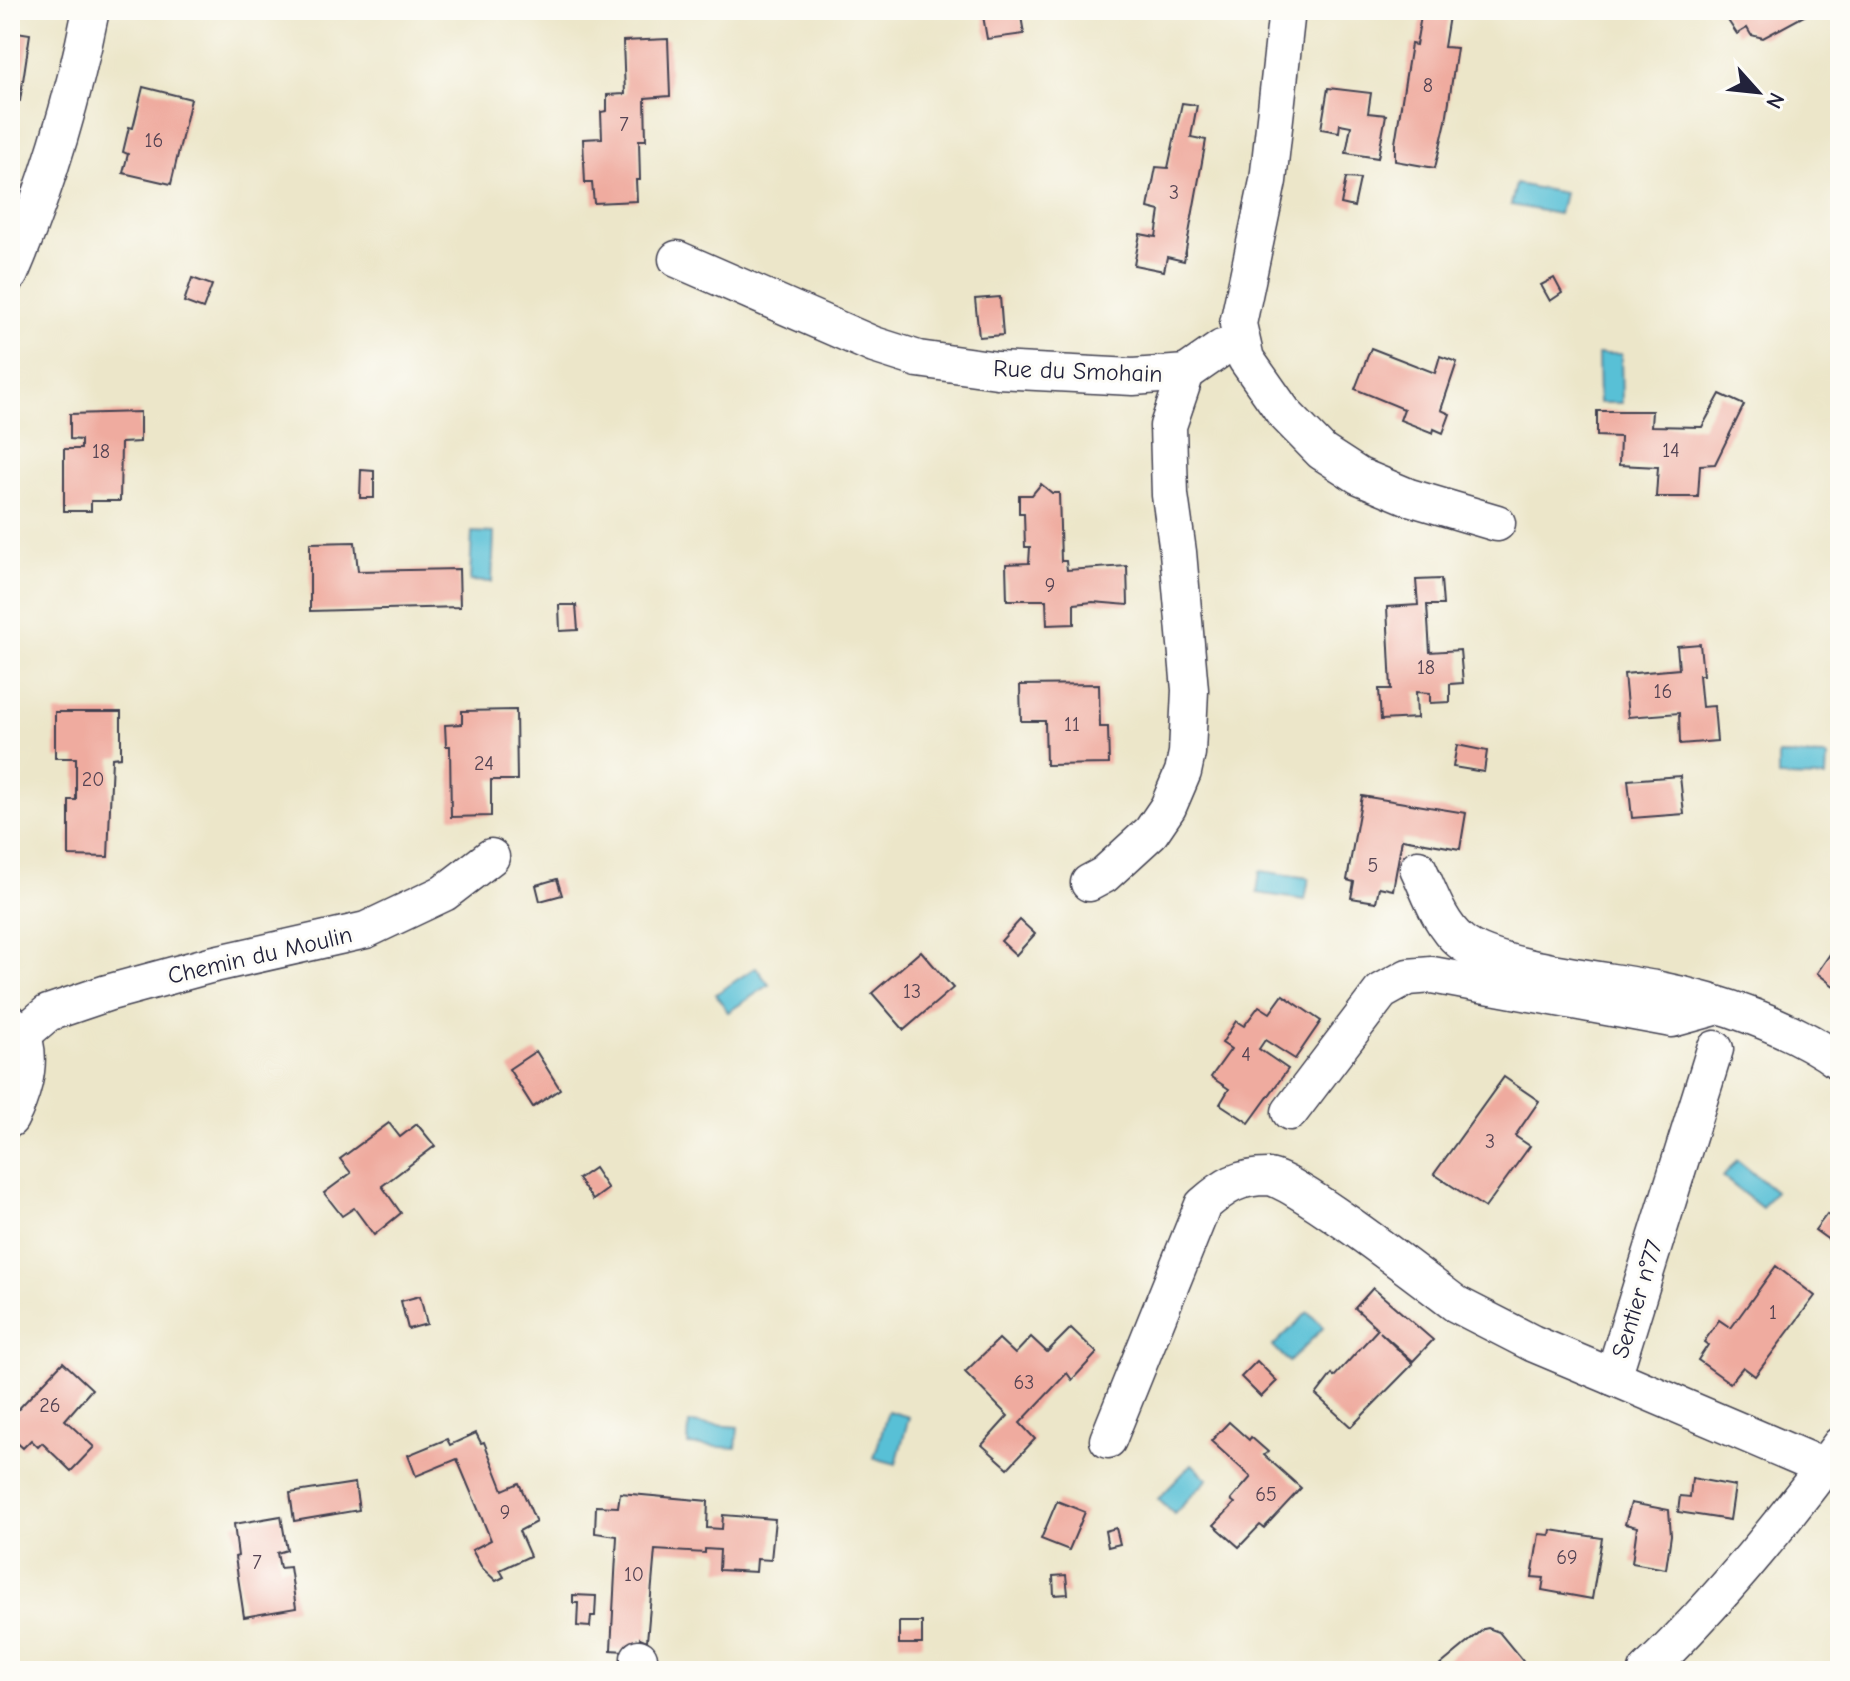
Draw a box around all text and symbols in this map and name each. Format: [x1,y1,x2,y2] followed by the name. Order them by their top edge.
[1718,52,1798,132] north arrow
[1423,74,1433,97] house number: 8
[1760,88,1790,113] text: N
[619,113,629,136] house number: 7
[145,129,163,152] house number: 16
[1169,181,1179,204] house number: 3
[993,354,1163,388] street label: Rue du Smohain
[1662,439,1680,462] house number: 14
[92,440,110,463] house number: 18
[1045,574,1055,597] house number: 9
[1417,656,1435,679] house number: 18
[1654,680,1672,703] house number: 16
[1064,713,1080,736] house number: 11
[474,752,494,775] house number: 24
[82,768,104,791] house number: 20
[1368,854,1378,877] house number: 5
[165,920,355,990] street label: Chemin du Moulin
[903,980,921,1003] house number: 13
[1241,1043,1251,1066] house number: 4
[1485,1130,1495,1153] house number: 3
[1606,1236,1668,1362] street label: Sentier n°77
[1769,1301,1777,1324] house number: 1
[1014,1371,1034,1394] house number: 63
[39,1394,61,1417] house number: 26
[1255,1483,1277,1506] house number: 65
[500,1501,510,1524] house number: 9
[1556,1546,1578,1569] house number: 69
[252,1551,262,1574] house number: 7
[624,1563,644,1586] house number: 10

